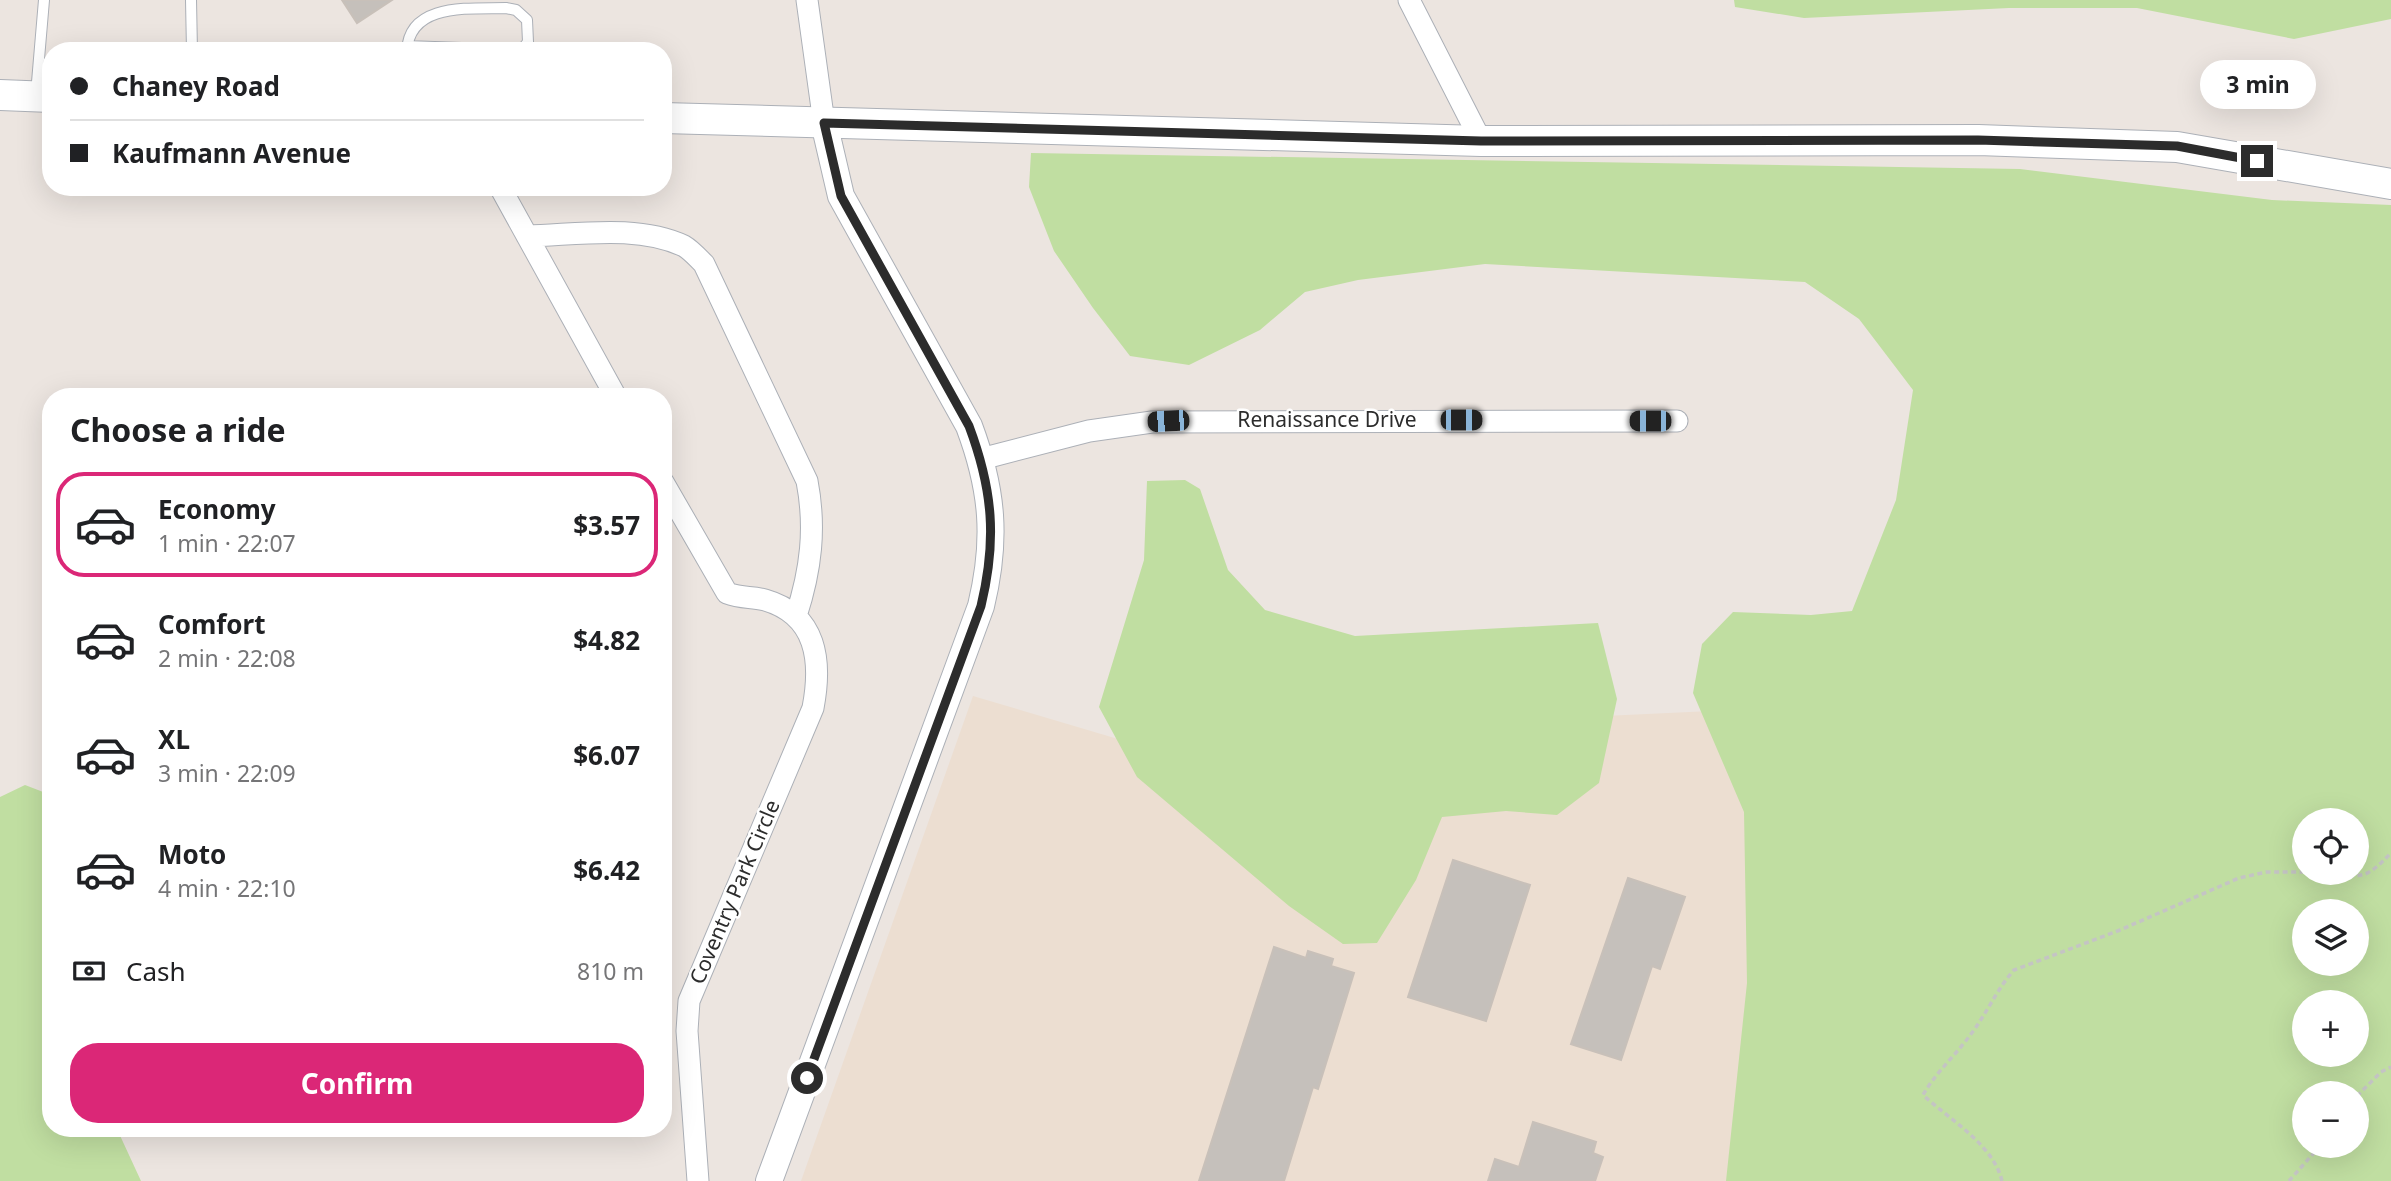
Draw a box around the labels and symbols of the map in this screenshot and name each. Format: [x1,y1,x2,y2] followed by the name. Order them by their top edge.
[2199,60,2315,108] callout: 3 min
[2241,145,2273,177] route end
[1237,405,1417,433] street label: Renaissance Drive
[1147,409,1190,433] car
[1441,410,1483,431] car
[1630,411,1672,432] car
[683,795,786,988] street label: Coventry Park Circle
[791,1062,823,1094] route start

